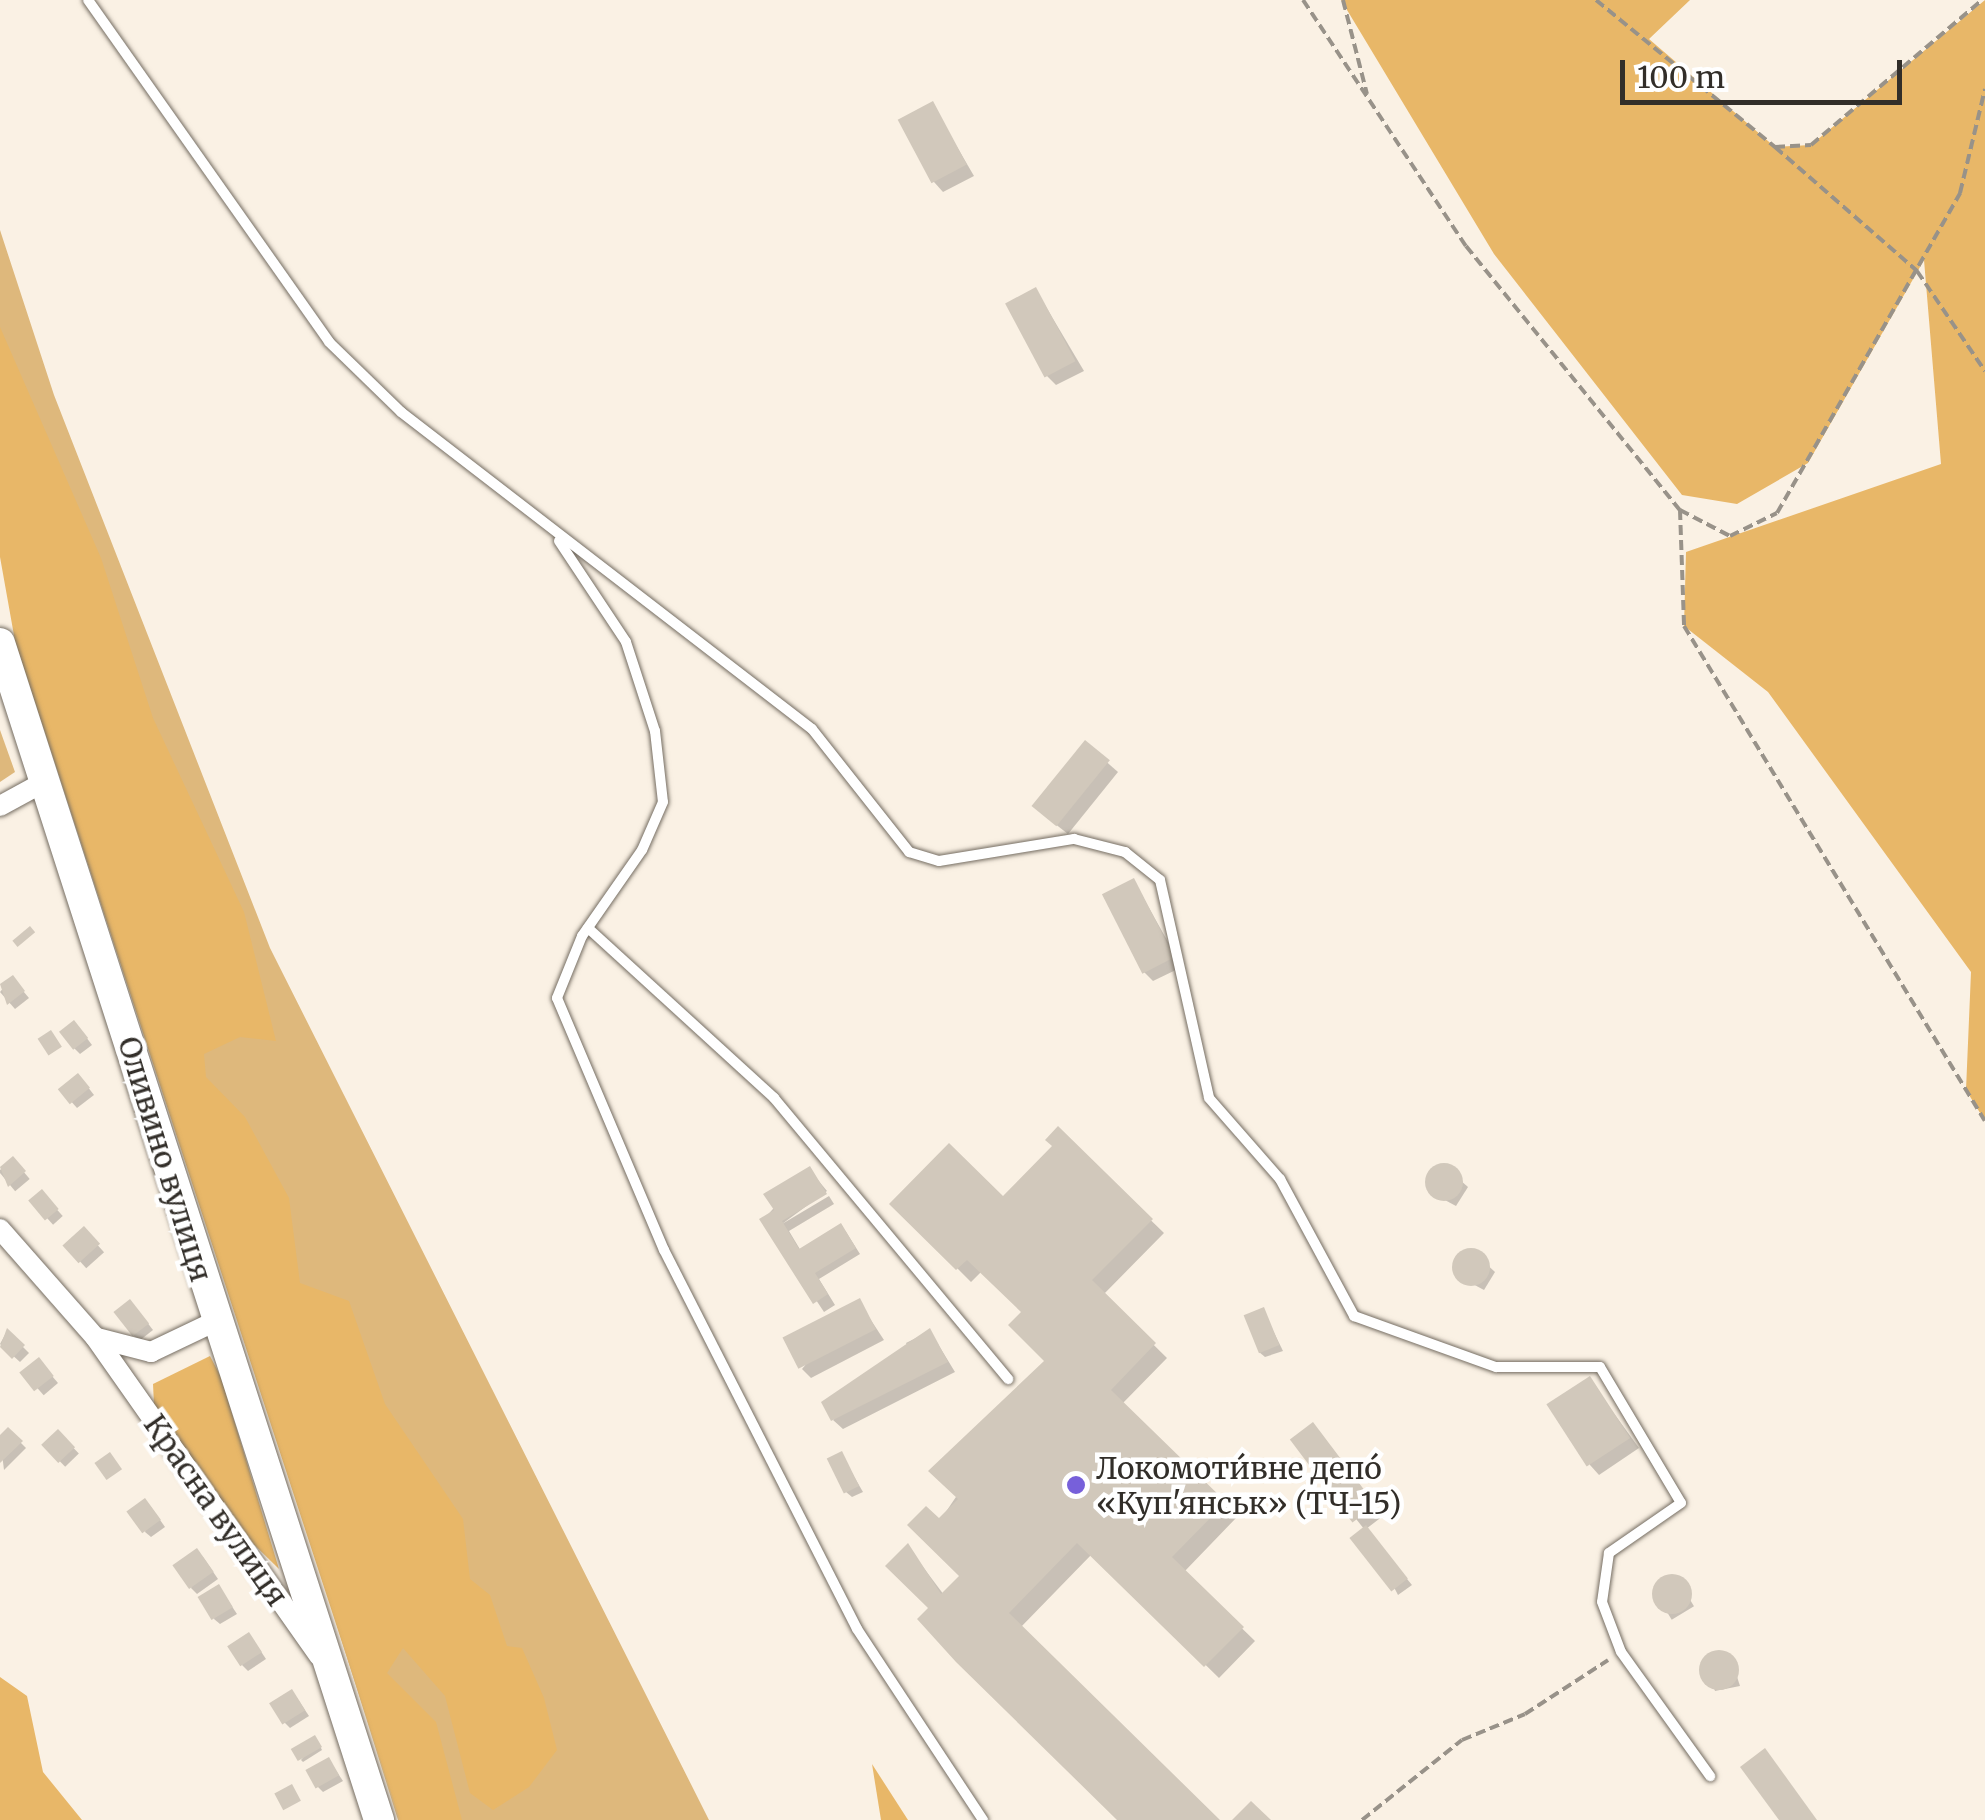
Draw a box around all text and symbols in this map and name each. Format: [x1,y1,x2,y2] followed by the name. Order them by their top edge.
[1625,40,1908,102] scale bar
[1637,58,1725,96] text: 100 m
[111,1032,219,1286] street label: Оливино вулиця
[137,1407,295,1613] street label: Красна вулиця
[1096,1450,1401,1520] place label: Локомоти́вне депо́ «Куп'янськ» (ТЧ-15)
[1065,1474,1087,1496] marker: Локомоти́вне депо́ «Куп'янськ» (ТЧ-15)

